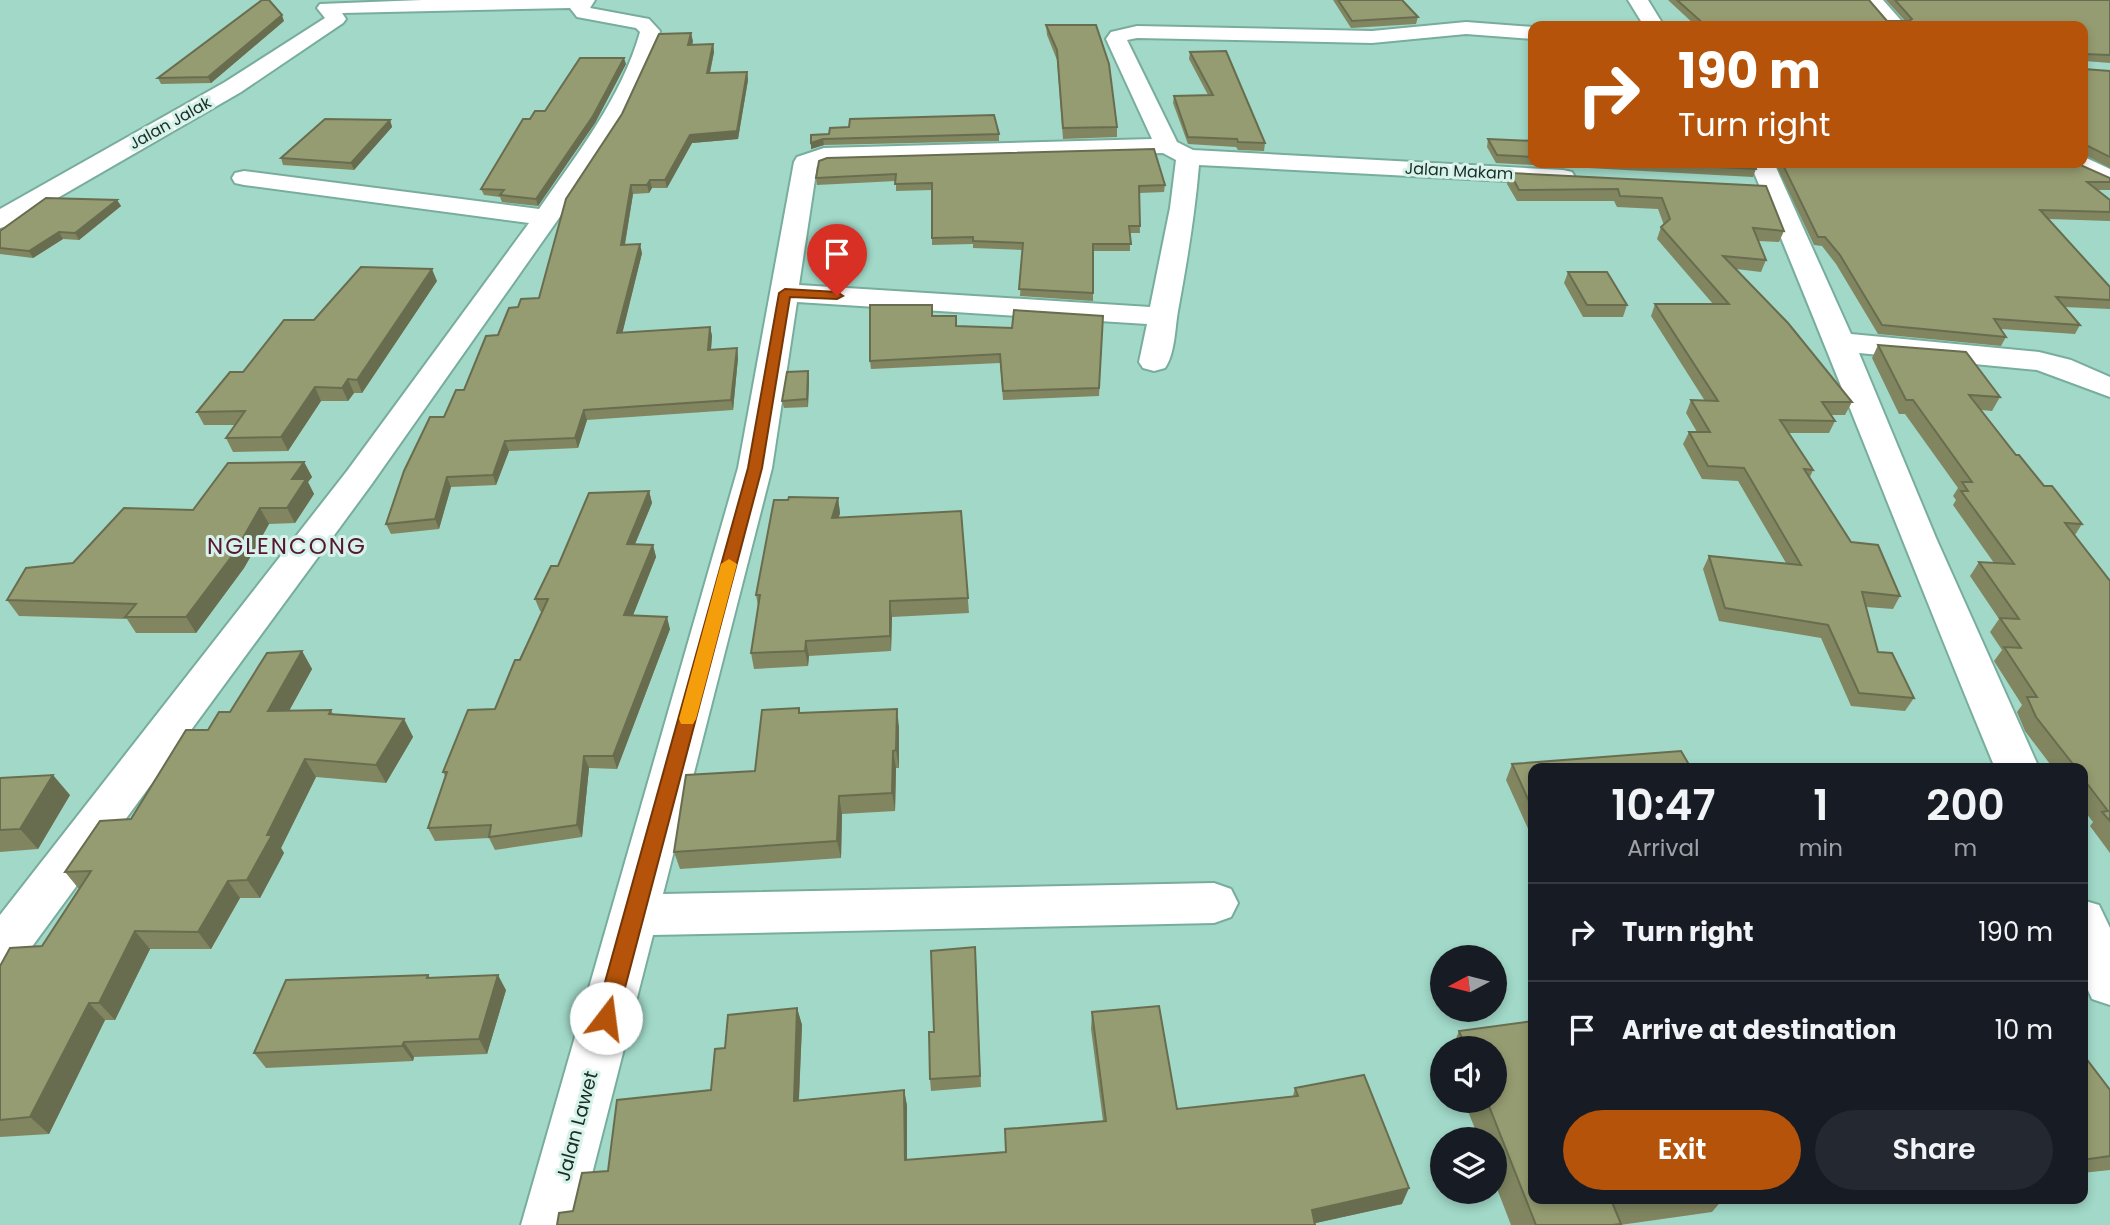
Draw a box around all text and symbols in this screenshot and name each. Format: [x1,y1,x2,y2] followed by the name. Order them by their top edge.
[1678,37,1821,105] text: 190 m
[1563,49,1654,140] icon: right
[125,91,216,155] street label: Jalan Jalak
[1678,102,1830,147] text: Turn right
[1404,157,1514,185] street label: Jalan Makam
[807,224,867,296] pin
[818,235,856,273] icon: arrive
[207,530,367,562] district label: NGLENCONG
[1611,776,1716,835] text: 10:47
[1813,776,1829,835] text: 1
[1926,776,2005,835] text: 200
[1627,832,1700,864] text: Arrival
[1799,832,1843,864] text: min
[1954,832,1977,864] text: m
[1563,913,1601,951] icon: right
[1622,914,1754,950] text: Turn right
[1978,914,2053,950] text: 190 m
[1430,945,1507,1022] north arrow
[1430,945,1507,1204] map controls
[569,981,643,1055] position arrow
[1563,1011,1601,1049] icon: arrive
[1622,1012,1897,1048] text: Arrive at destination
[1995,1012,2053,1048] text: 10 m
[1430,1036,1507,1113] button: sound
[549,1068,605,1184] street label: Jalan Lawet
[1563,1110,1801,1190] button: Exit
[1815,1110,2053,1190] button: Share
[1430,1127,1507,1204] button: layers

